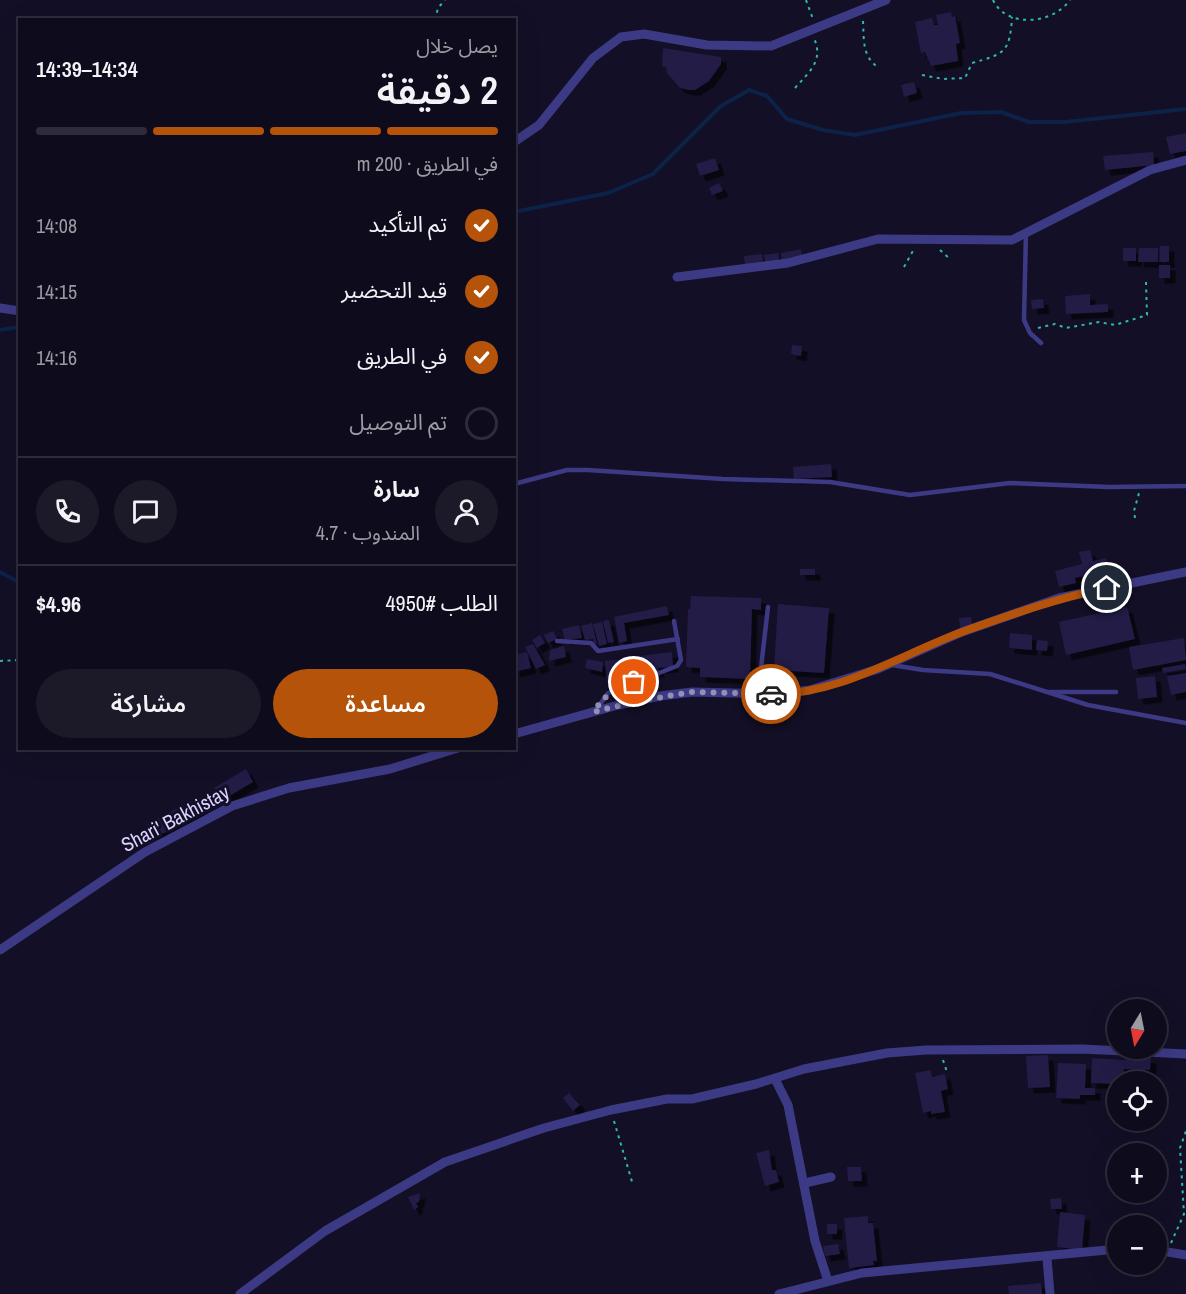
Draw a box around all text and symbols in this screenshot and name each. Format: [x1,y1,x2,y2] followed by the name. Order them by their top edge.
[416,32,498,59] text: يصل خلال
[36,54,138,84] text: 14:34–14:39
[377,64,498,116] text: 2 دقيقة
[357,150,498,177] text: في الطريق · 200 m
[369,209,447,239] text: تم التأكيد
[465,209,498,242] icon: check
[36,212,77,239] text: 14:08
[341,275,447,305] text: قيد التحضير
[465,275,498,308] icon: check
[36,278,77,305] text: 14:15
[357,341,447,371] text: في الطريق
[465,341,498,374] icon: check
[36,344,77,371] text: 14:16
[349,407,447,437] text: تم التوصيل
[374,474,420,504] text: سارة
[36,480,99,543] button: phone
[114,480,177,543] button: chat
[435,480,498,543] button: person
[316,519,420,546] text: المندوب · 4.7
[1081,562,1132,613] pin
[1090,571,1123,604] icon: home
[386,588,498,618] text: الطلب #4950
[36,589,81,619] text: $4.96
[608,656,659,707] pin
[741,664,801,724] courier
[617,665,650,698] icon: bag
[36,669,261,738] button: مشاركة
[273,669,498,738] button: مساعدة
[755,678,788,711] icon: car
[116,778,235,858] street label: Shari' Bakhistay
[1107,999,1167,1059] north arrow
[1107,999,1167,1275] map controls
[1107,1071,1167,1131] button: locate
[1107,1143,1167,1203] button: +
[1107,1215,1167,1275] button: −

